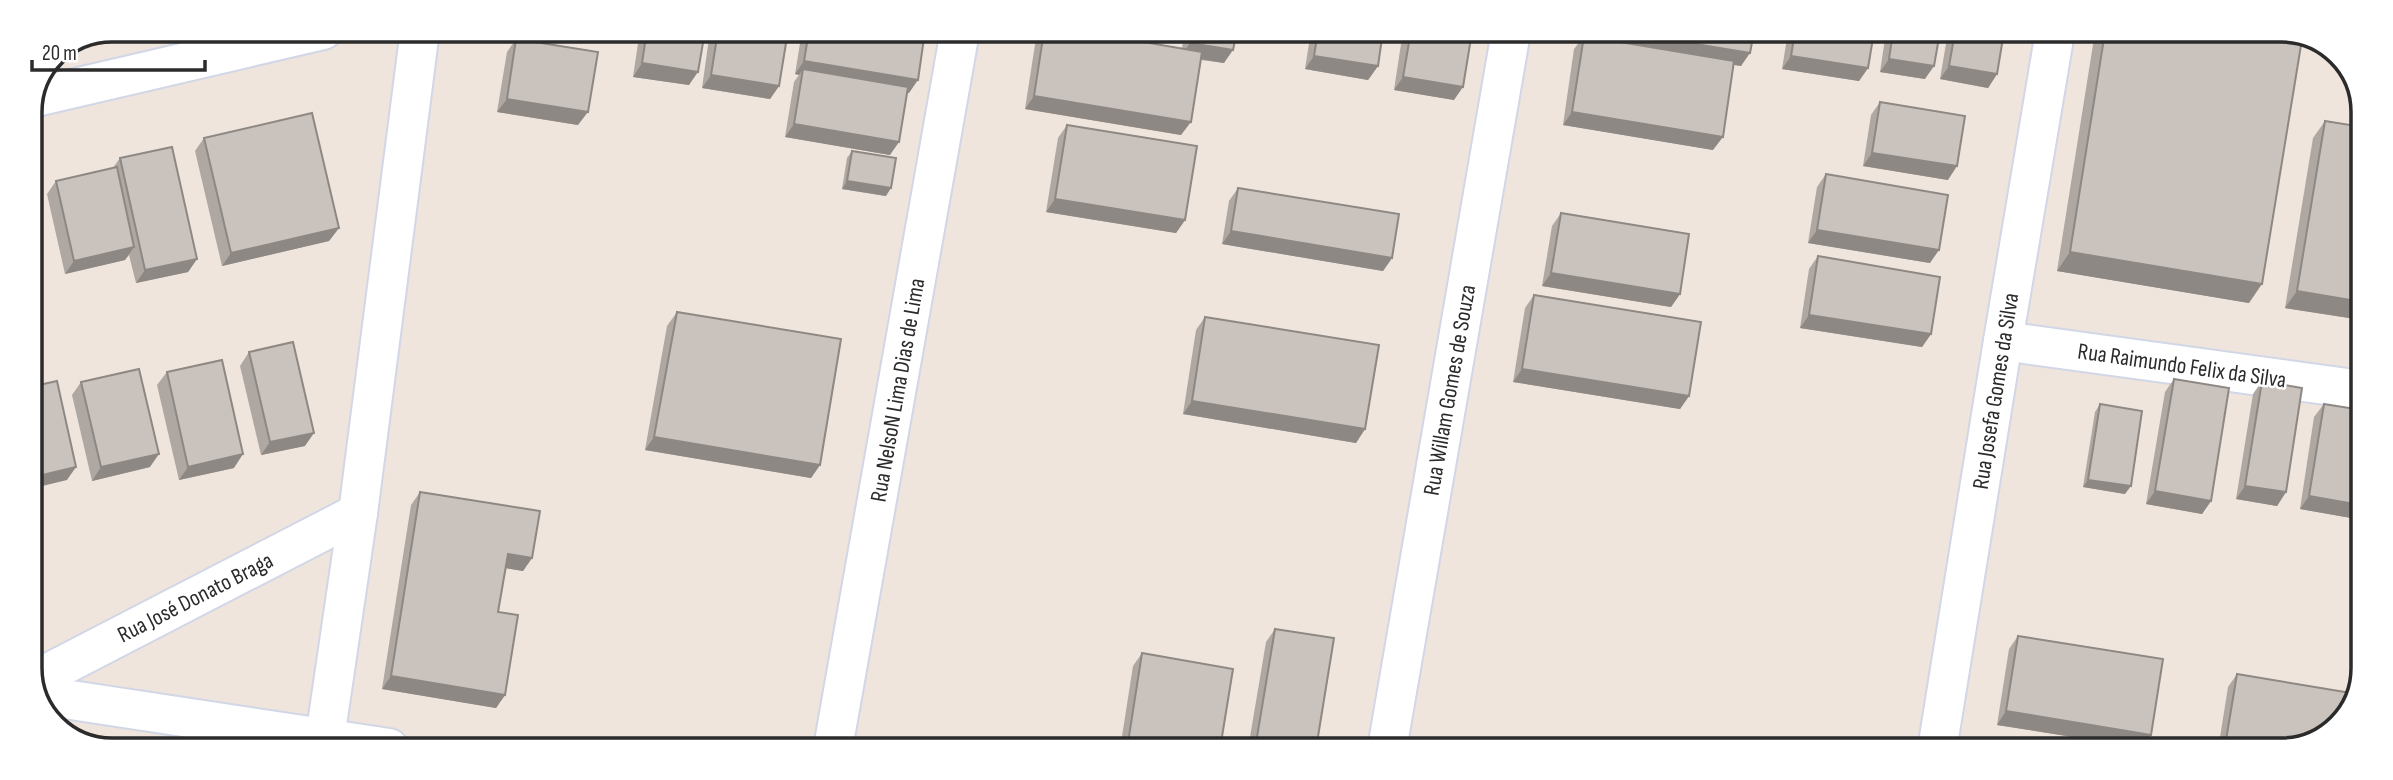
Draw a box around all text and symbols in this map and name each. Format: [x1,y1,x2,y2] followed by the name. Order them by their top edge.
[32,28,205,72] scale bar
[42,41,77,66] text: 20 m
[865,276,931,504] street label: Rua NelsoN Lima Dias de Lima
[1418,283,1482,498] street label: Rua Willam Gomes de Souza
[1967,291,2025,491] street label: Rua Josefa Gomes da Silva
[2076,338,2288,394] street label: Rua Raimundo Felix da Silva
[113,547,278,649] street label: Rua José Donato Braga

